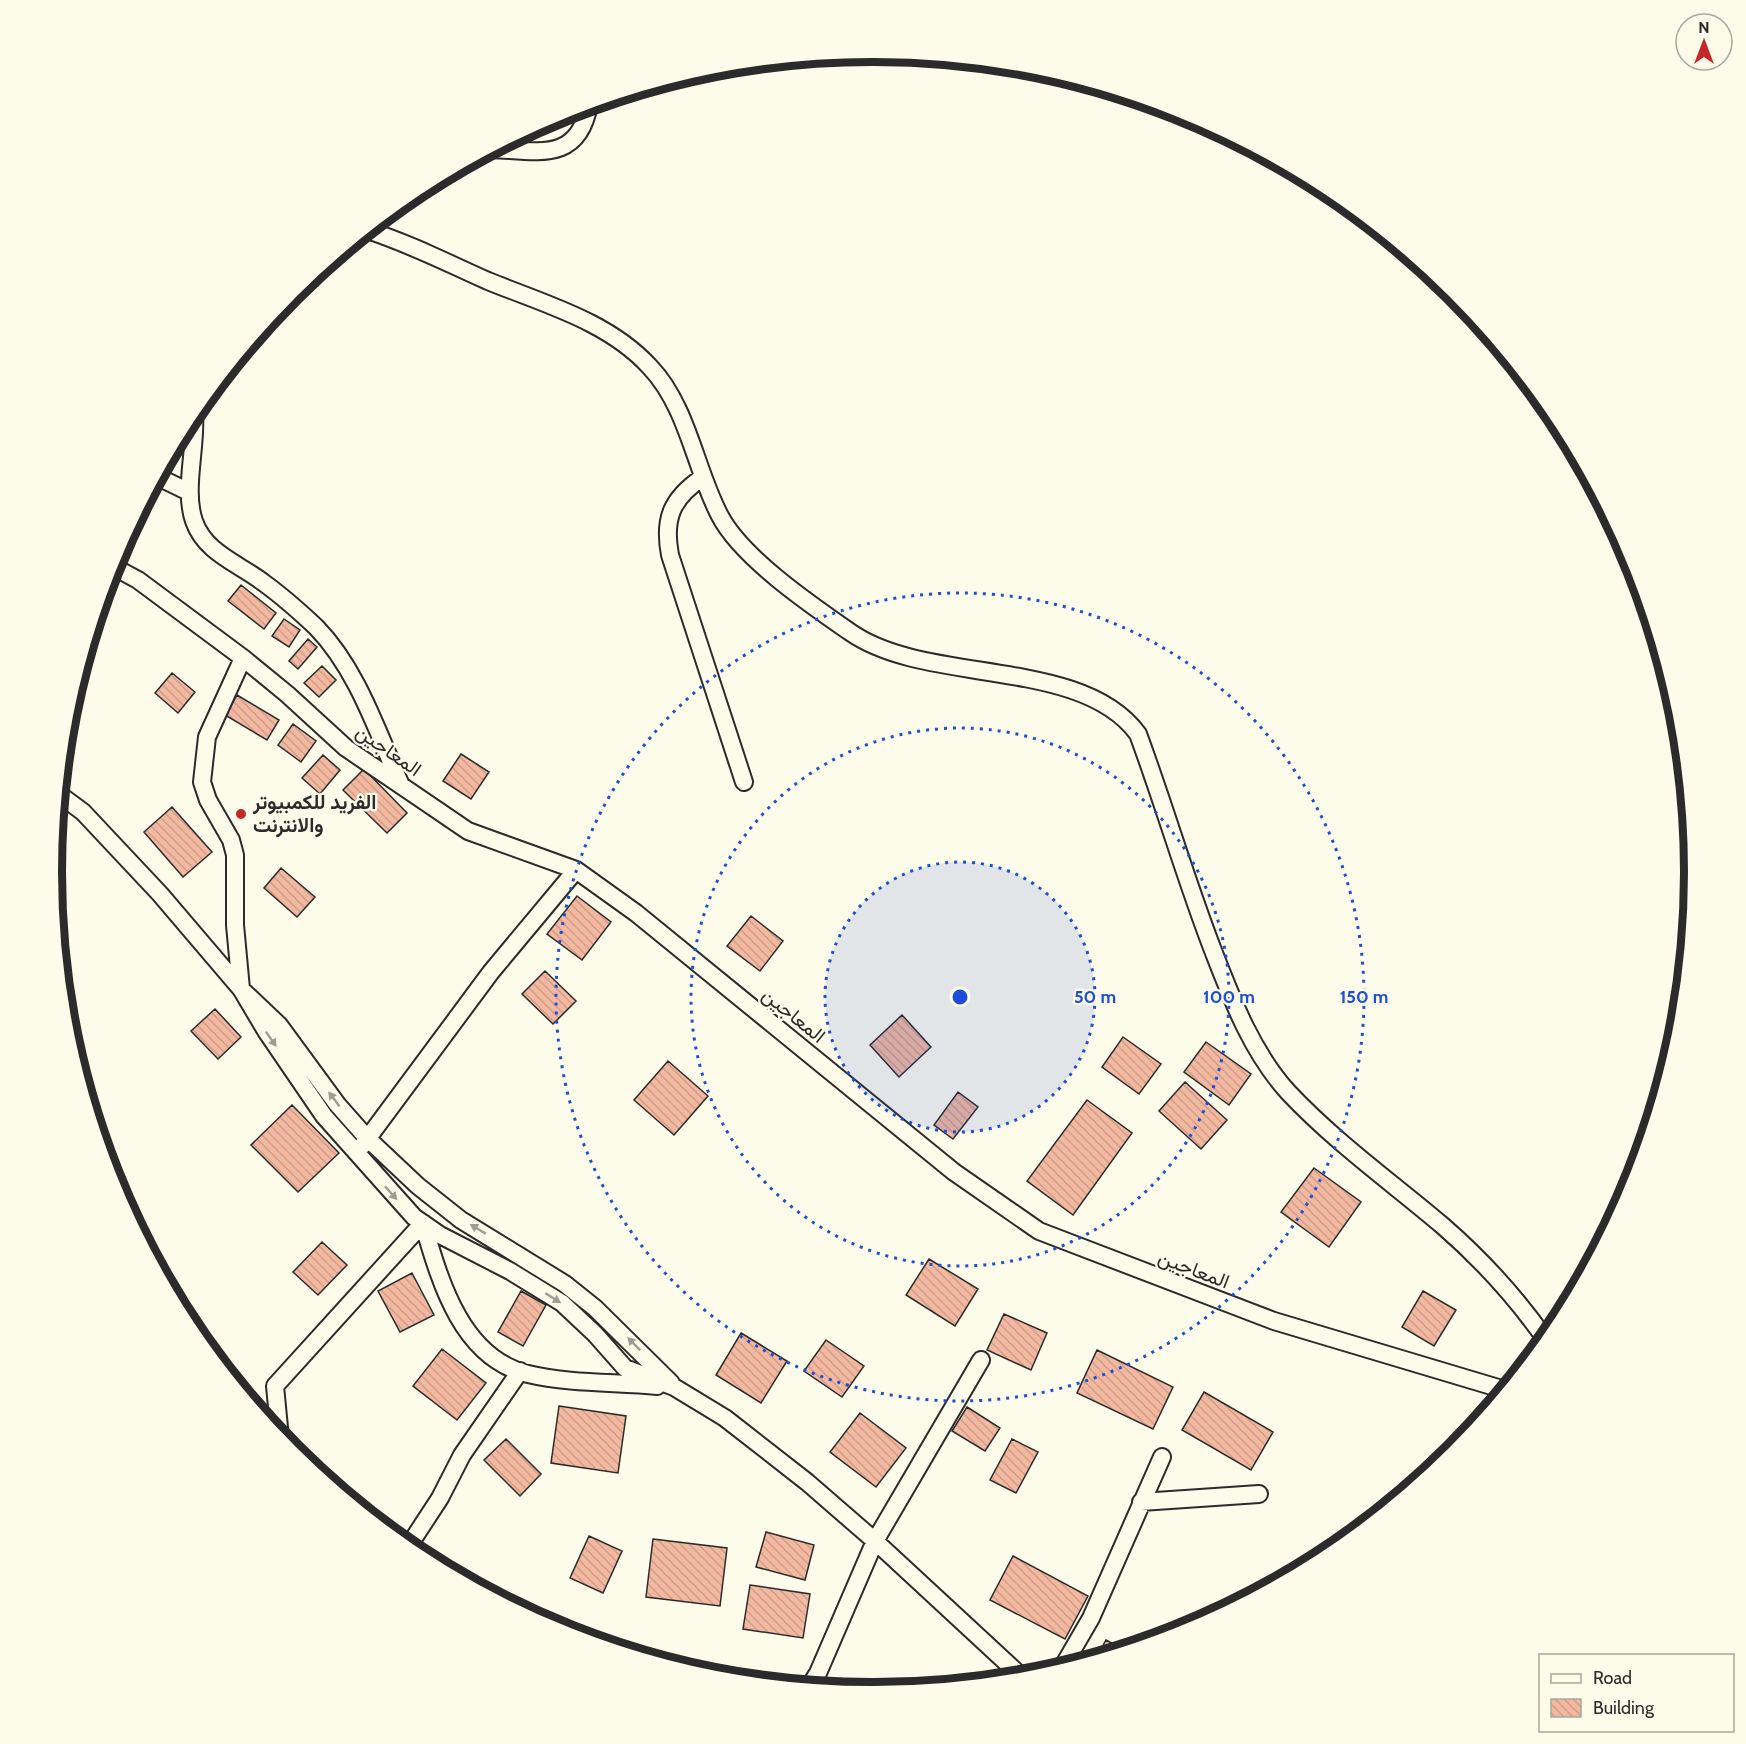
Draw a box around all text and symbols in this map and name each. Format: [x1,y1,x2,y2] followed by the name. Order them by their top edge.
[1674,12,1734,72] north arrow
[1698,18,1710,37] text: N
[352,719,426,781] street label: المعاجين
[252,790,376,838] place label: الفريد للكمبيوتر والانترنت
[234,807,248,821] marker: الفريد للكمبيوتر والانترنت
[758,982,830,1048] street label: المعاجين
[1074,986,1116,1008] text: 50 m
[1203,986,1255,1008] text: 100 m
[1340,986,1388,1008] text: 150 m
[950,987,970,1007] centre of rings
[265,1031,277,1047] one-way arrow
[327,1091,340,1107] one-way arrow
[384,1185,398,1200] one-way arrow
[469,1225,486,1235] one-way arrow
[1155,1244,1233,1294] street label: المعاجين
[545,1292,561,1303] one-way arrow
[627,1338,641,1352] one-way arrow
[1539,1654,1734,1732] legend
[1593,1667,1632,1689] text: Road
[1593,1697,1655,1719] text: Building

